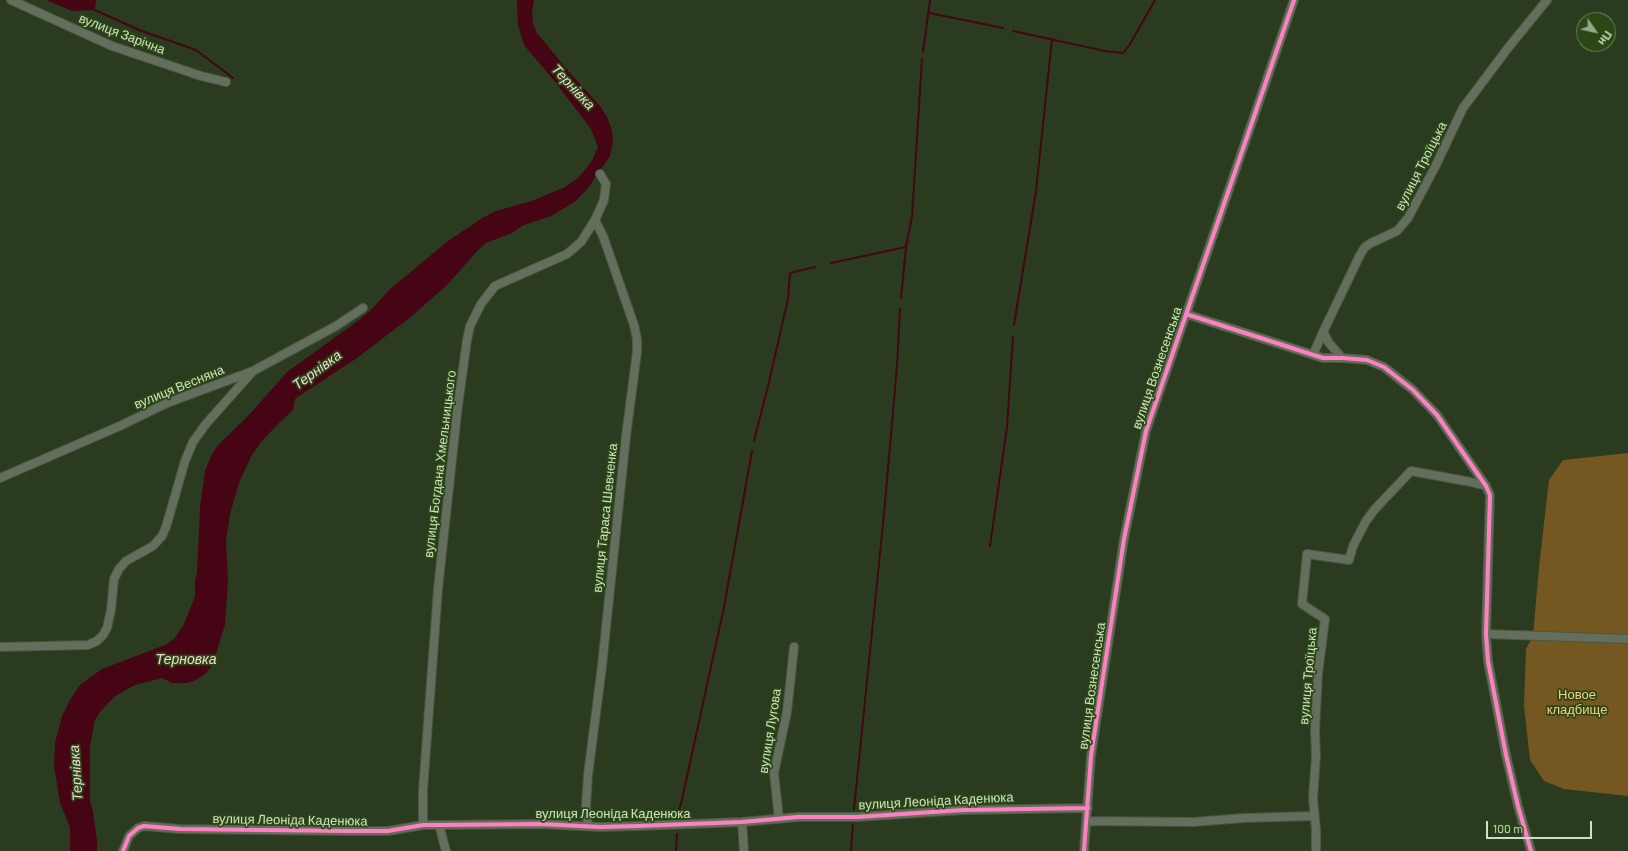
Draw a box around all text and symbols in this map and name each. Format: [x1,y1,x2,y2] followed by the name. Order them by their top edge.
[77,10,167,58] street label: вулиця Зарічна
[1576,12,1616,52] north arrow
[1596,29,1615,48] text: Пн
[548,61,598,113] water label: Тернівка
[1392,119,1450,213] street label: вулиця Троїцька
[1129,305,1185,431] street label: вулиця Вознесенська
[289,347,345,393] water label: Тернівка
[132,362,226,412] street label: вулиця Весняна
[421,369,459,559] street label: вулиця Богдана Хмельницького
[589,443,621,593] street label: вулиця Тараса Шевченка
[1075,621,1109,751] street label: вулиця Вознесенська
[1296,627,1320,725] street label: вулиця Троїцька
[156,651,216,667] water label: Терновка
[756,687,784,775] street label: вулиця Лугова
[1547,687,1607,718] park label: Новое кладбище
[66,744,86,802] water label: Тернівка
[858,789,1014,813] street label: вулиця Леоніда Каденюка
[536,806,690,822] street label: вулиця Леоніда Каденюка
[212,811,368,829] street label: вулиця Леоніда Каденюка
[1488,813,1594,839] scale bar
[1493,821,1523,835] text: 100 m

